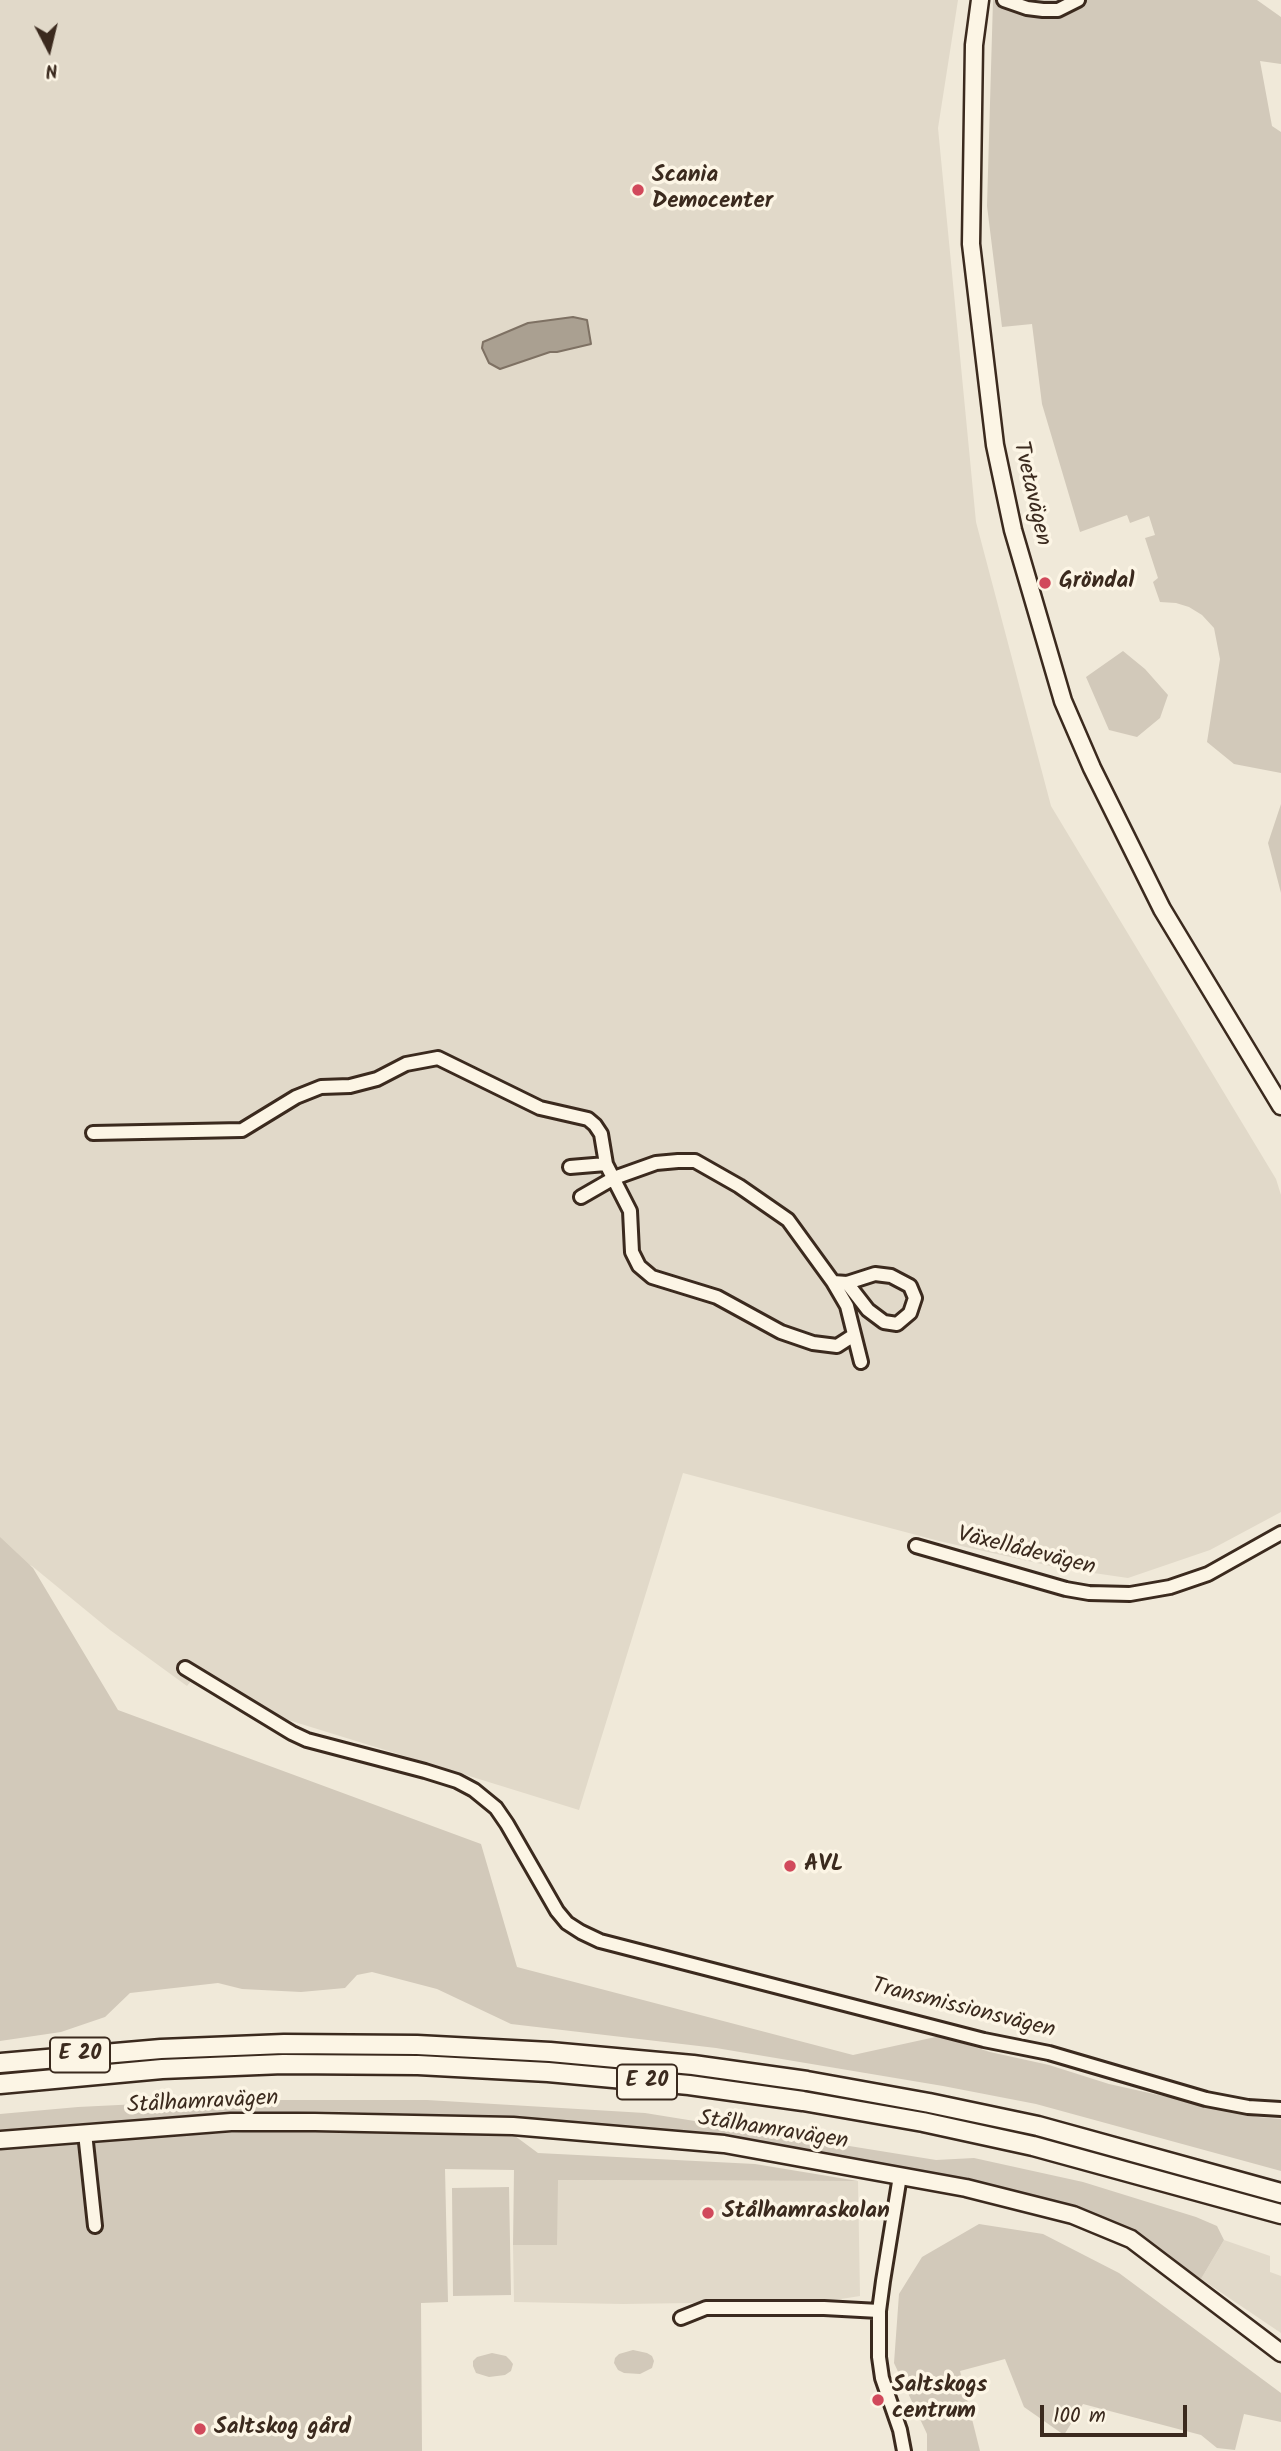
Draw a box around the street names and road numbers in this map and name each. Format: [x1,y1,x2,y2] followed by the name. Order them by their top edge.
[1005,439,1055,549] street label: Tvetavägen
[954,1523,1098,1583] street label: Växellådevägen
[868,1974,1058,2046] street label: Transmissionsvägen
[50,2038,110,2072] road number: E 20
[617,2064,677,2100] road number: E 20
[127,2086,279,2122] street label: Stålhamravägen
[696,2107,850,2157] street label: Stålhamravägen

